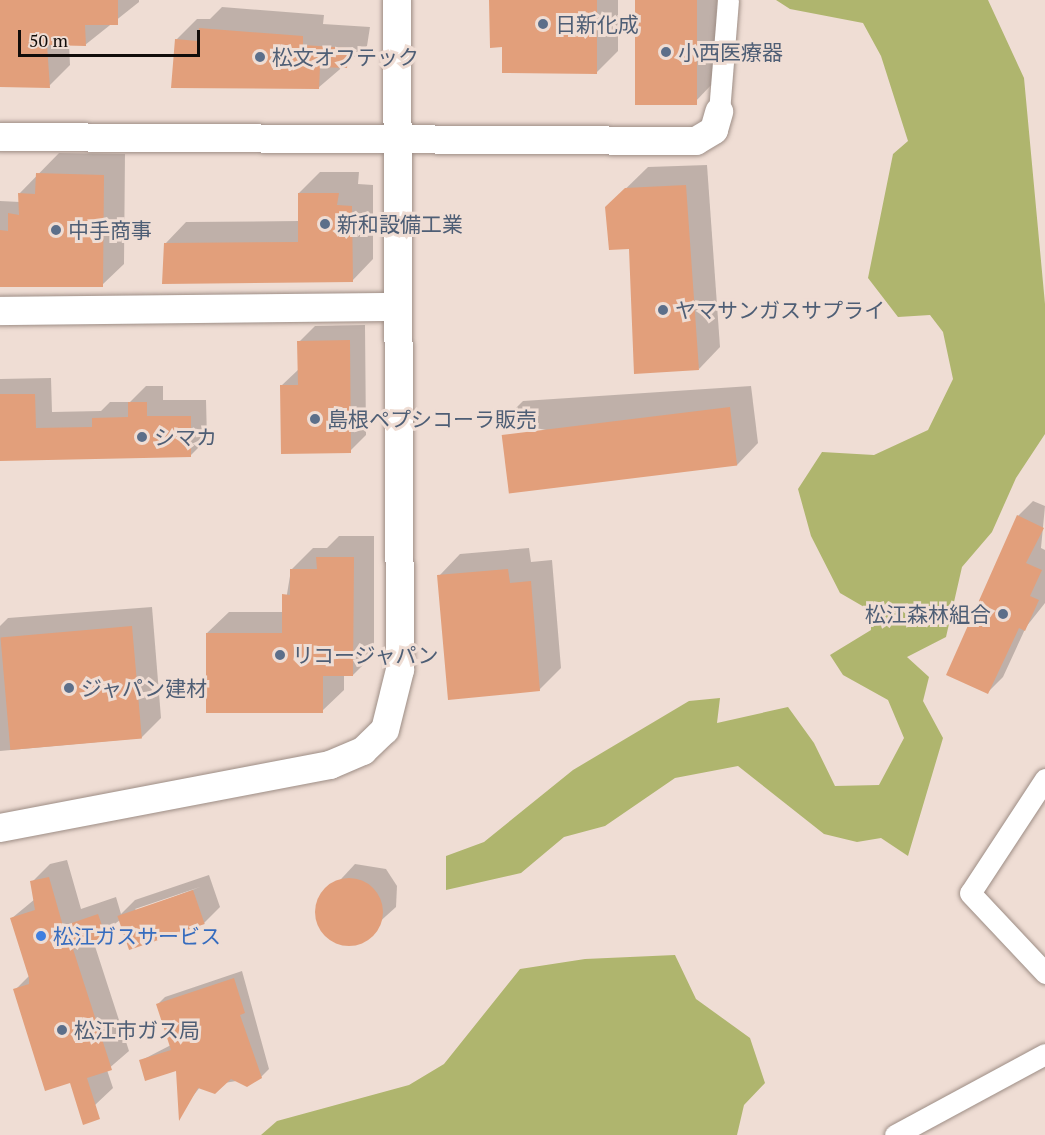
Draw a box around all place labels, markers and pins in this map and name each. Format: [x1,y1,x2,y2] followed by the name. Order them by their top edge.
[555,11,639,37] place label: 日新化成
[536,17,550,31] marker: 日新化成
[678,39,783,65] place label: 小西医療器
[272,44,419,70] place label: 松文オフテック
[659,45,673,59] marker: 小西医療器
[253,50,267,64] marker: 松文オフテック
[337,211,463,237] place label: 新和設備工業
[68,217,152,243] place label: 中手商事
[318,217,332,231] marker: 新和設備工業
[49,223,63,237] marker: 中手商事
[675,297,885,323] place label: ヤマサンガスサプライ
[656,303,670,317] marker: ヤマサンガスサプライ
[327,406,537,432] place label: 島根ペプシコーラ販売
[308,412,322,426] marker: 島根ペプシコーラ販売
[154,424,217,450] place label: シマカ
[135,430,149,444] marker: シマカ
[865,601,991,627] place label: 松江森林組合
[996,607,1010,621] marker: 松江森林組合
[292,642,439,668] place label: リコージャパン
[273,648,287,662] marker: リコージャパン
[81,675,207,701] place label: ジャパン建材
[62,681,76,695] marker: ジャパン建材
[53,923,221,949] place label: 松江ガスサービス
[34,929,48,943] marker: 松江ガスサービス
[74,1017,200,1043] place label: 松江市ガス局
[55,1023,69,1037] marker: 松江市ガス局

